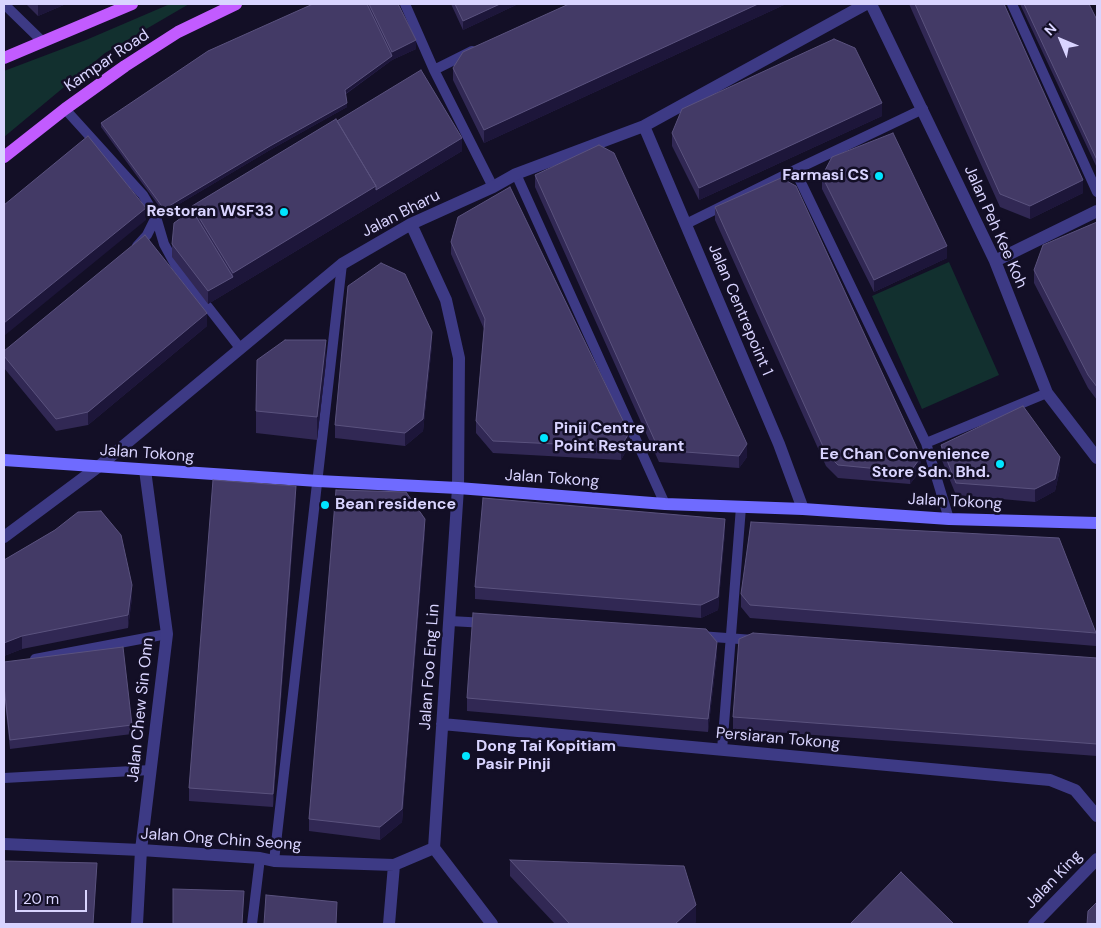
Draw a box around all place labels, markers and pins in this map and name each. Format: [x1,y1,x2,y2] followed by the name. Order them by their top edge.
[782,166,869,186] place label: Farmasi CS
[873,170,885,182] marker: Farmasi CS
[146,202,274,222] place label: Restoran WSF33
[278,206,290,218] marker: Restoran WSF33
[554,419,685,457] place label: Pinji Centre Point Restaurant
[538,432,550,444] marker: Pinji Centre Point Restaurant
[820,445,990,483] place label: Ee Chan Convenience Store Sdn. Bhd.
[994,458,1006,470] marker: Ee Chan Convenience Store Sdn. Bhd.
[335,495,456,515] place label: Bean residence
[319,499,331,511] marker: Bean residence
[476,737,616,775] place label: Dong Tai Kopitiam Pasir Pinji
[460,750,472,762] marker: Dong Tai Kopitiam Pasir Pinji

